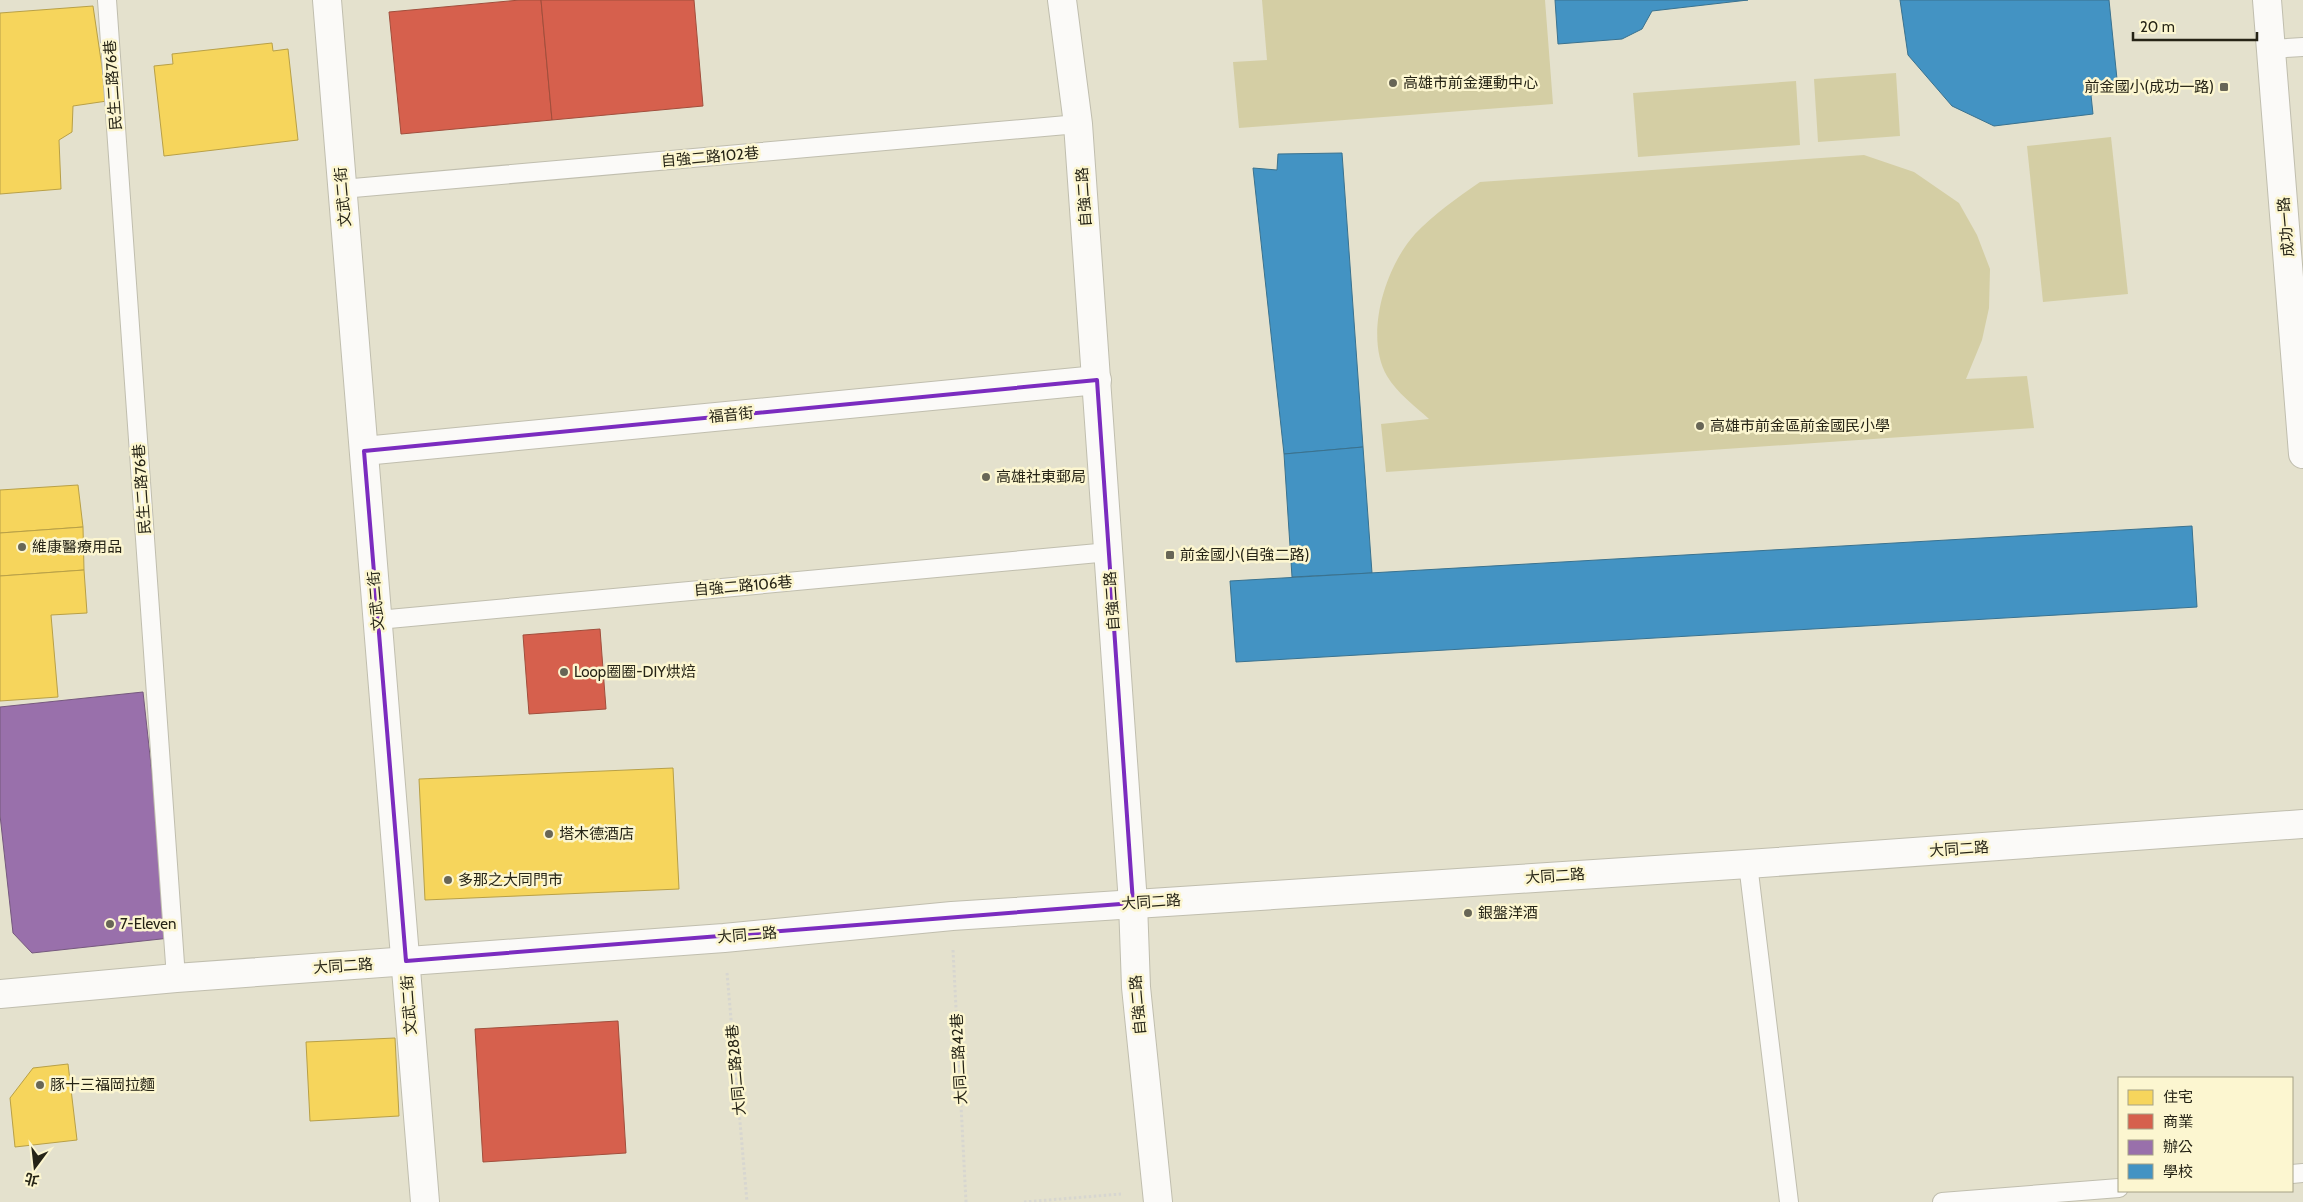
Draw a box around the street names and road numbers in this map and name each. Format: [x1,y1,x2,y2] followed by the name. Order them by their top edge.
[101,39,125,131] street label: 民生二路76巷
[660,144,760,170] street label: 自強二路102巷
[331,166,355,228] street label: 文武二街
[1073,166,1095,228] street label: 自強二路
[2274,196,2298,258] street label: 成功一路
[708,404,754,426] street label: 福音街
[130,443,154,535] street label: 民生二路76巷
[364,570,388,632] street label: 文武二街
[1101,570,1123,632] street label: 自強二路
[693,573,793,599] street label: 自強二路106巷
[1928,838,1990,860] street label: 大同二路
[1524,865,1586,887] street label: 大同二路
[1120,891,1182,913] street label: 大同二路
[716,923,778,947] street label: 大同二路
[312,955,374,977] street label: 大同二路
[398,974,420,1036] street label: 文武二街
[1126,974,1150,1036] street label: 自強二路
[948,1013,970,1105] street label: 大同二路42巷
[723,1023,749,1117] street label: 大同二路28巷

